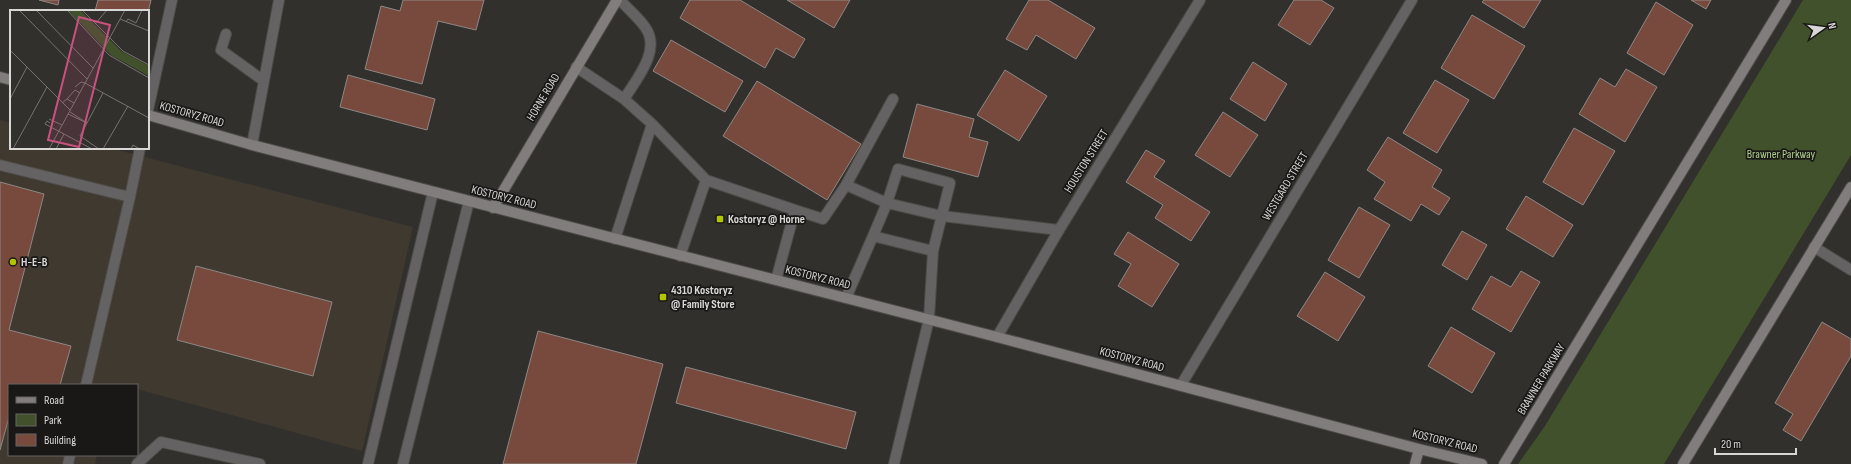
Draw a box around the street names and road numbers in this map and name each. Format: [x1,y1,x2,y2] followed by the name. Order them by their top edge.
[523,71,564,124] street label: HORNE ROAD
[158,98,226,131] street label: KOSTORYZ ROAD
[1061,127,1112,196] street label: HOUSTON STREET
[1259,149,1312,223] street label: WESTGARD STREET
[470,182,538,213] street label: KOSTORYZ ROAD
[784,262,852,293] street label: KOSTORYZ ROAD
[1514,341,1569,418] street label: BRAWNER PARKWAY
[1098,344,1166,375] street label: KOSTORYZ ROAD
[1411,426,1479,457] street label: KOSTORYZ ROAD

